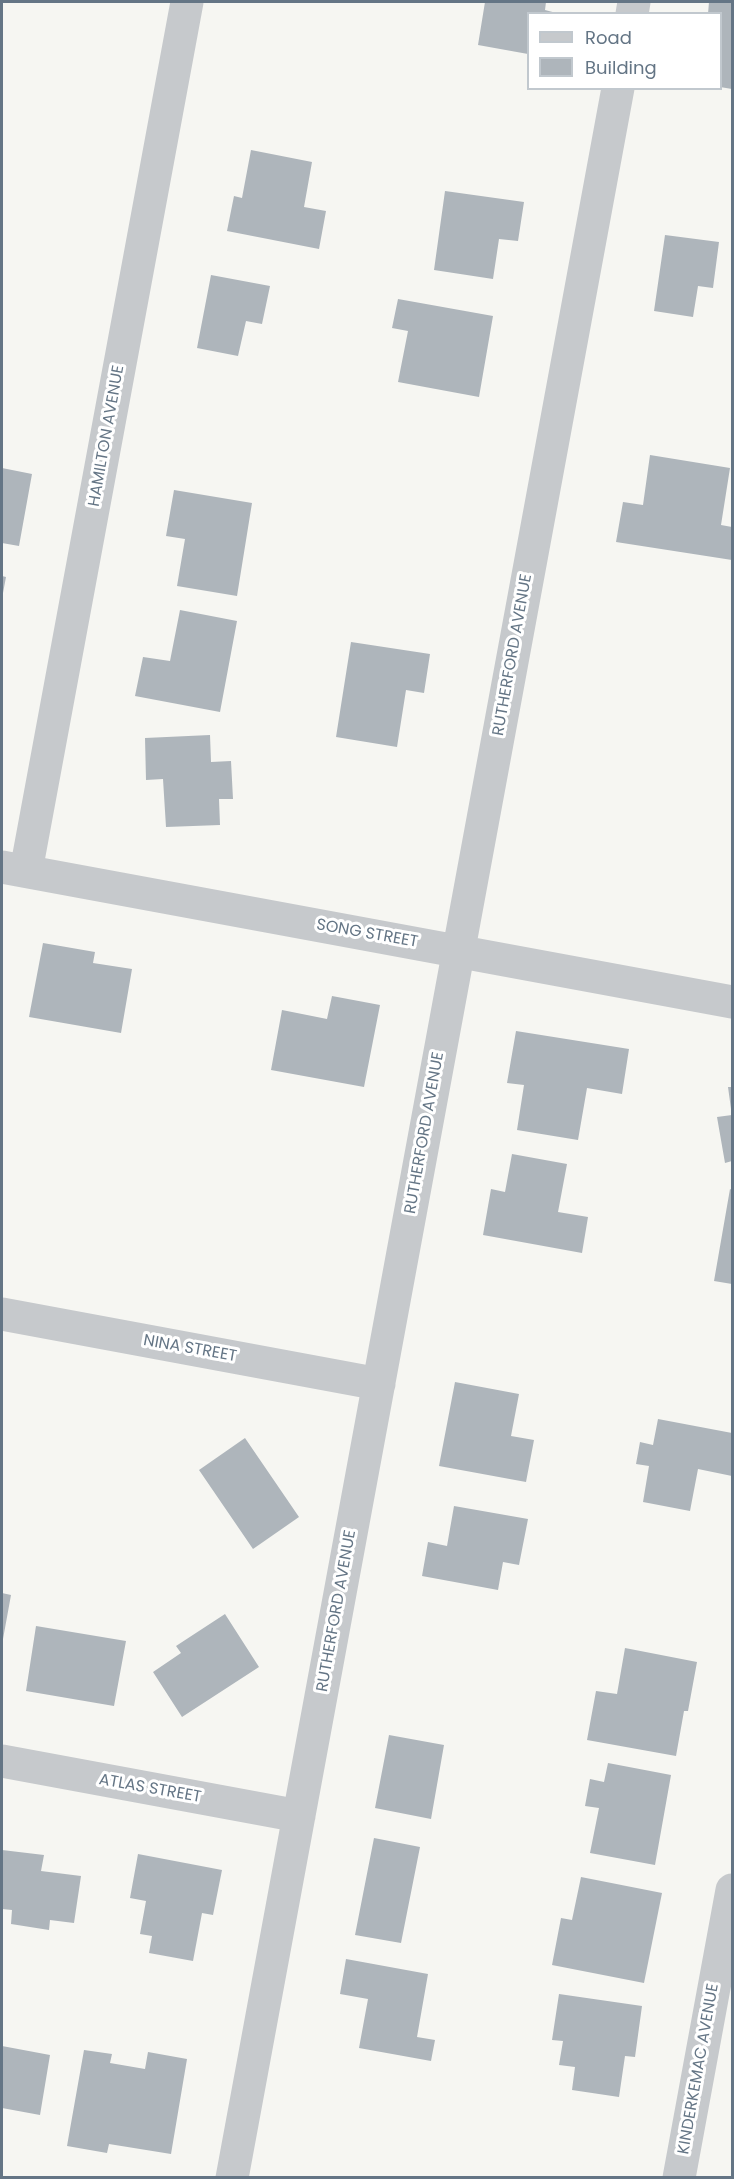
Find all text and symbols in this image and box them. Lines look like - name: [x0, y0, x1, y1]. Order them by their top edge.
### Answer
- legend: [527, 12, 722, 90]
- text: Road: [585, 25, 632, 50]
- text: Building: [585, 55, 657, 80]
- street label: HAMILTON AVENUE: [85, 364, 129, 508]
- street label: RUTHERFORD AVENUE: [489, 572, 537, 738]
- street label: SONG STREET: [315, 916, 419, 952]
- street label: RUTHERFORD AVENUE: [401, 1050, 449, 1216]
- street label: NINA STREET: [142, 1331, 238, 1367]
- street label: RUTHERFORD AVENUE: [313, 1528, 361, 1694]
- street label: ATLAS STREET: [97, 1771, 203, 1807]
- street label: KINDERKEMAC AVENUE: [675, 1982, 723, 2156]

